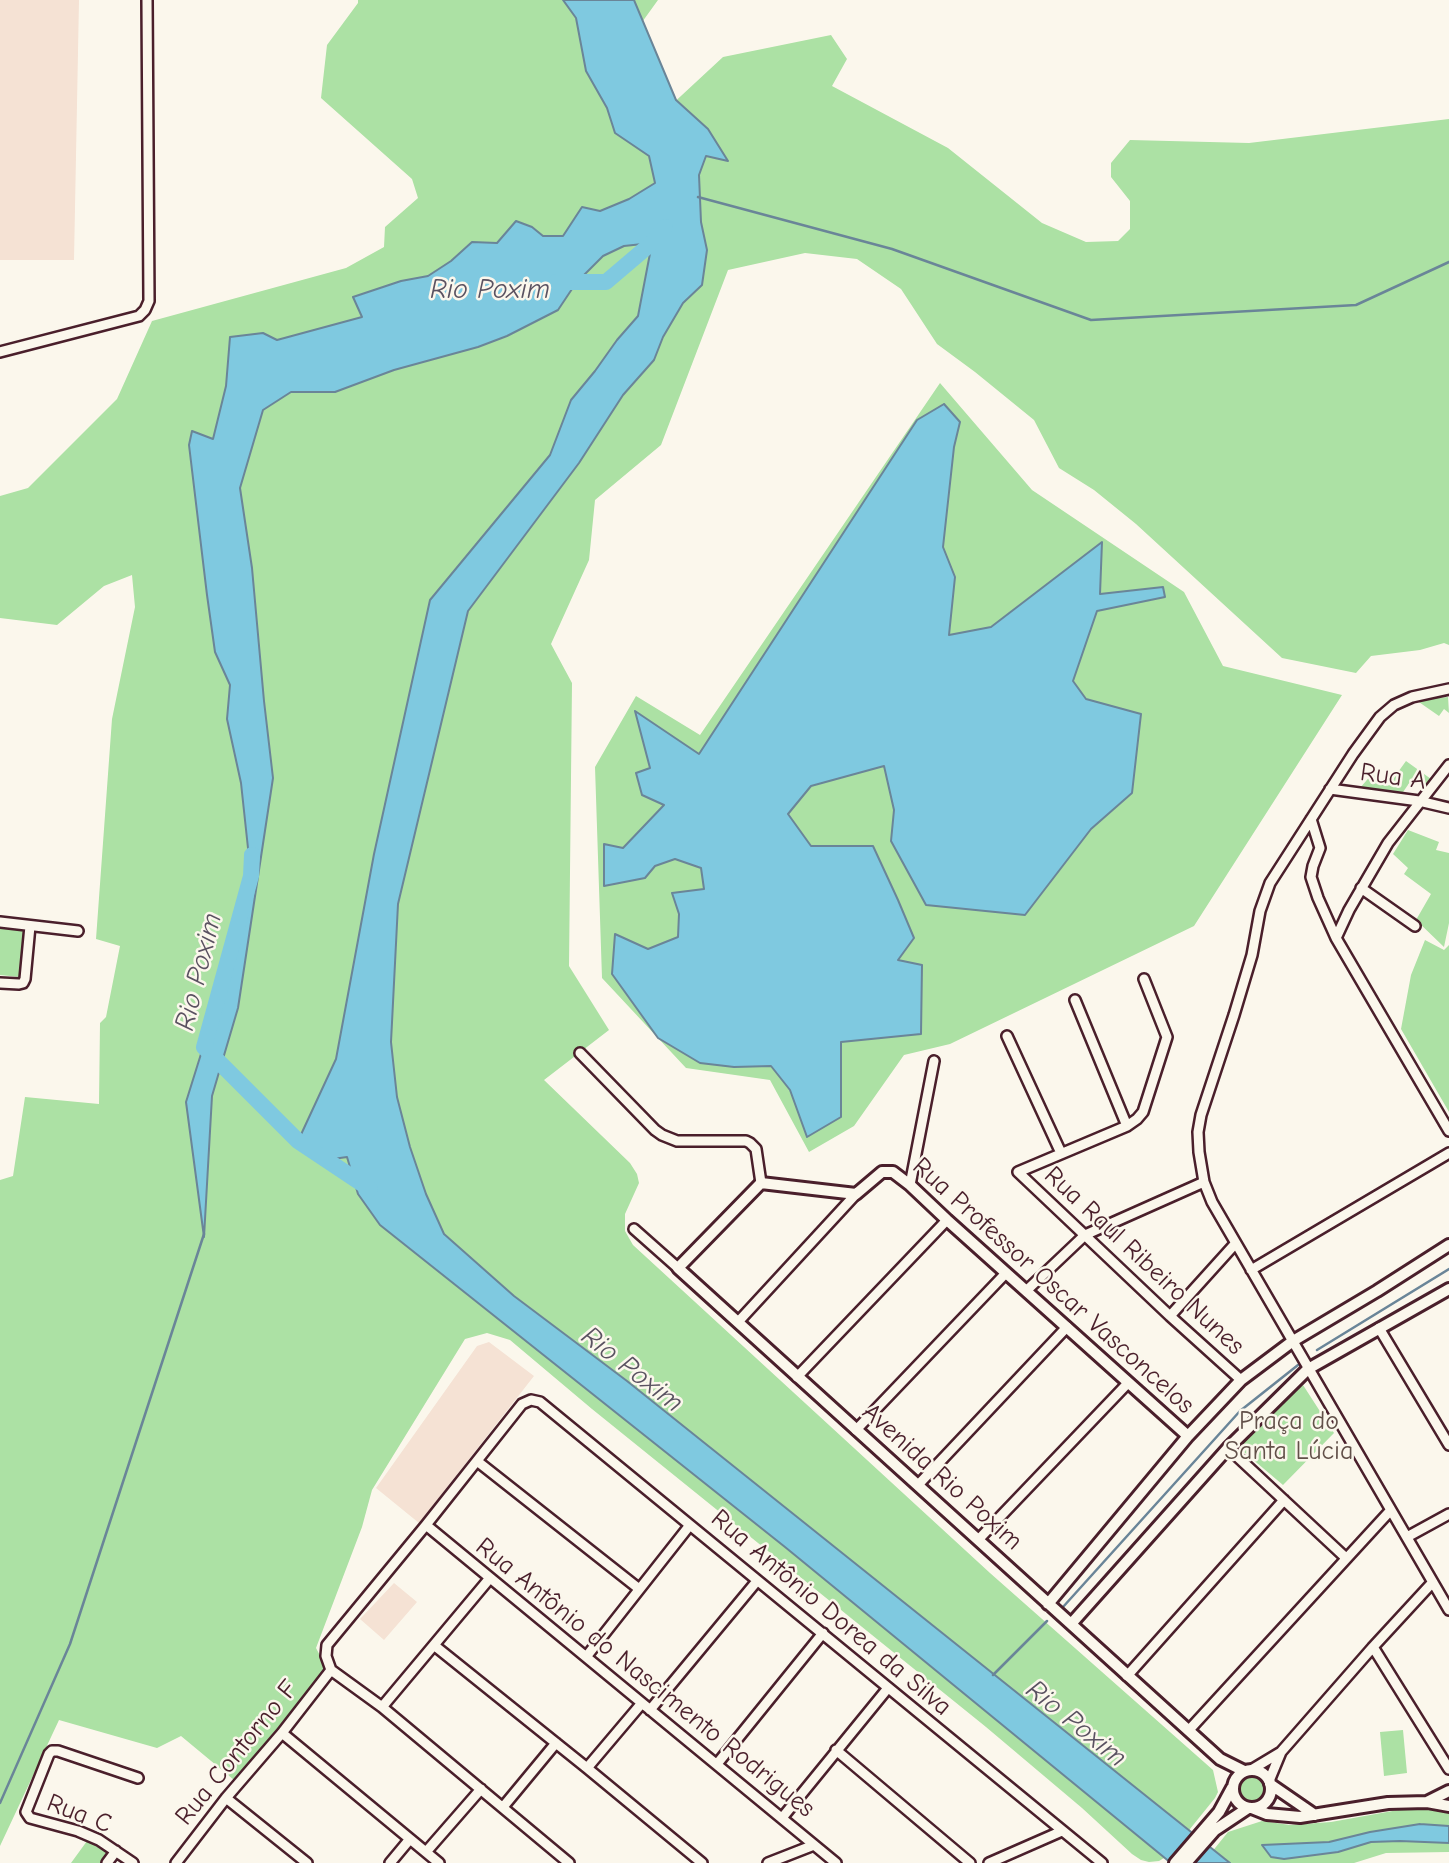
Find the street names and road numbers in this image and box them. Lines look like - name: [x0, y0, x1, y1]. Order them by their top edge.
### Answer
- street label: Rua A: [1358, 757, 1428, 797]
- street label: Rua Professor Oscar Vasconcelos: [906, 1151, 1200, 1421]
- street label: Rua Raul Ribeiro Nunes: [1037, 1160, 1251, 1362]
- street label: Avenida Rio Poxim: [855, 1397, 1029, 1557]
- street label: Rua Antônio Dorea da Silva: [704, 1503, 958, 1723]
- street label: Rua Antônio do Nascimento Rodrigues: [469, 1531, 821, 1825]
- street label: Rua Contorno F: [169, 1674, 305, 1832]
- street label: Rua C: [42, 1787, 116, 1841]

